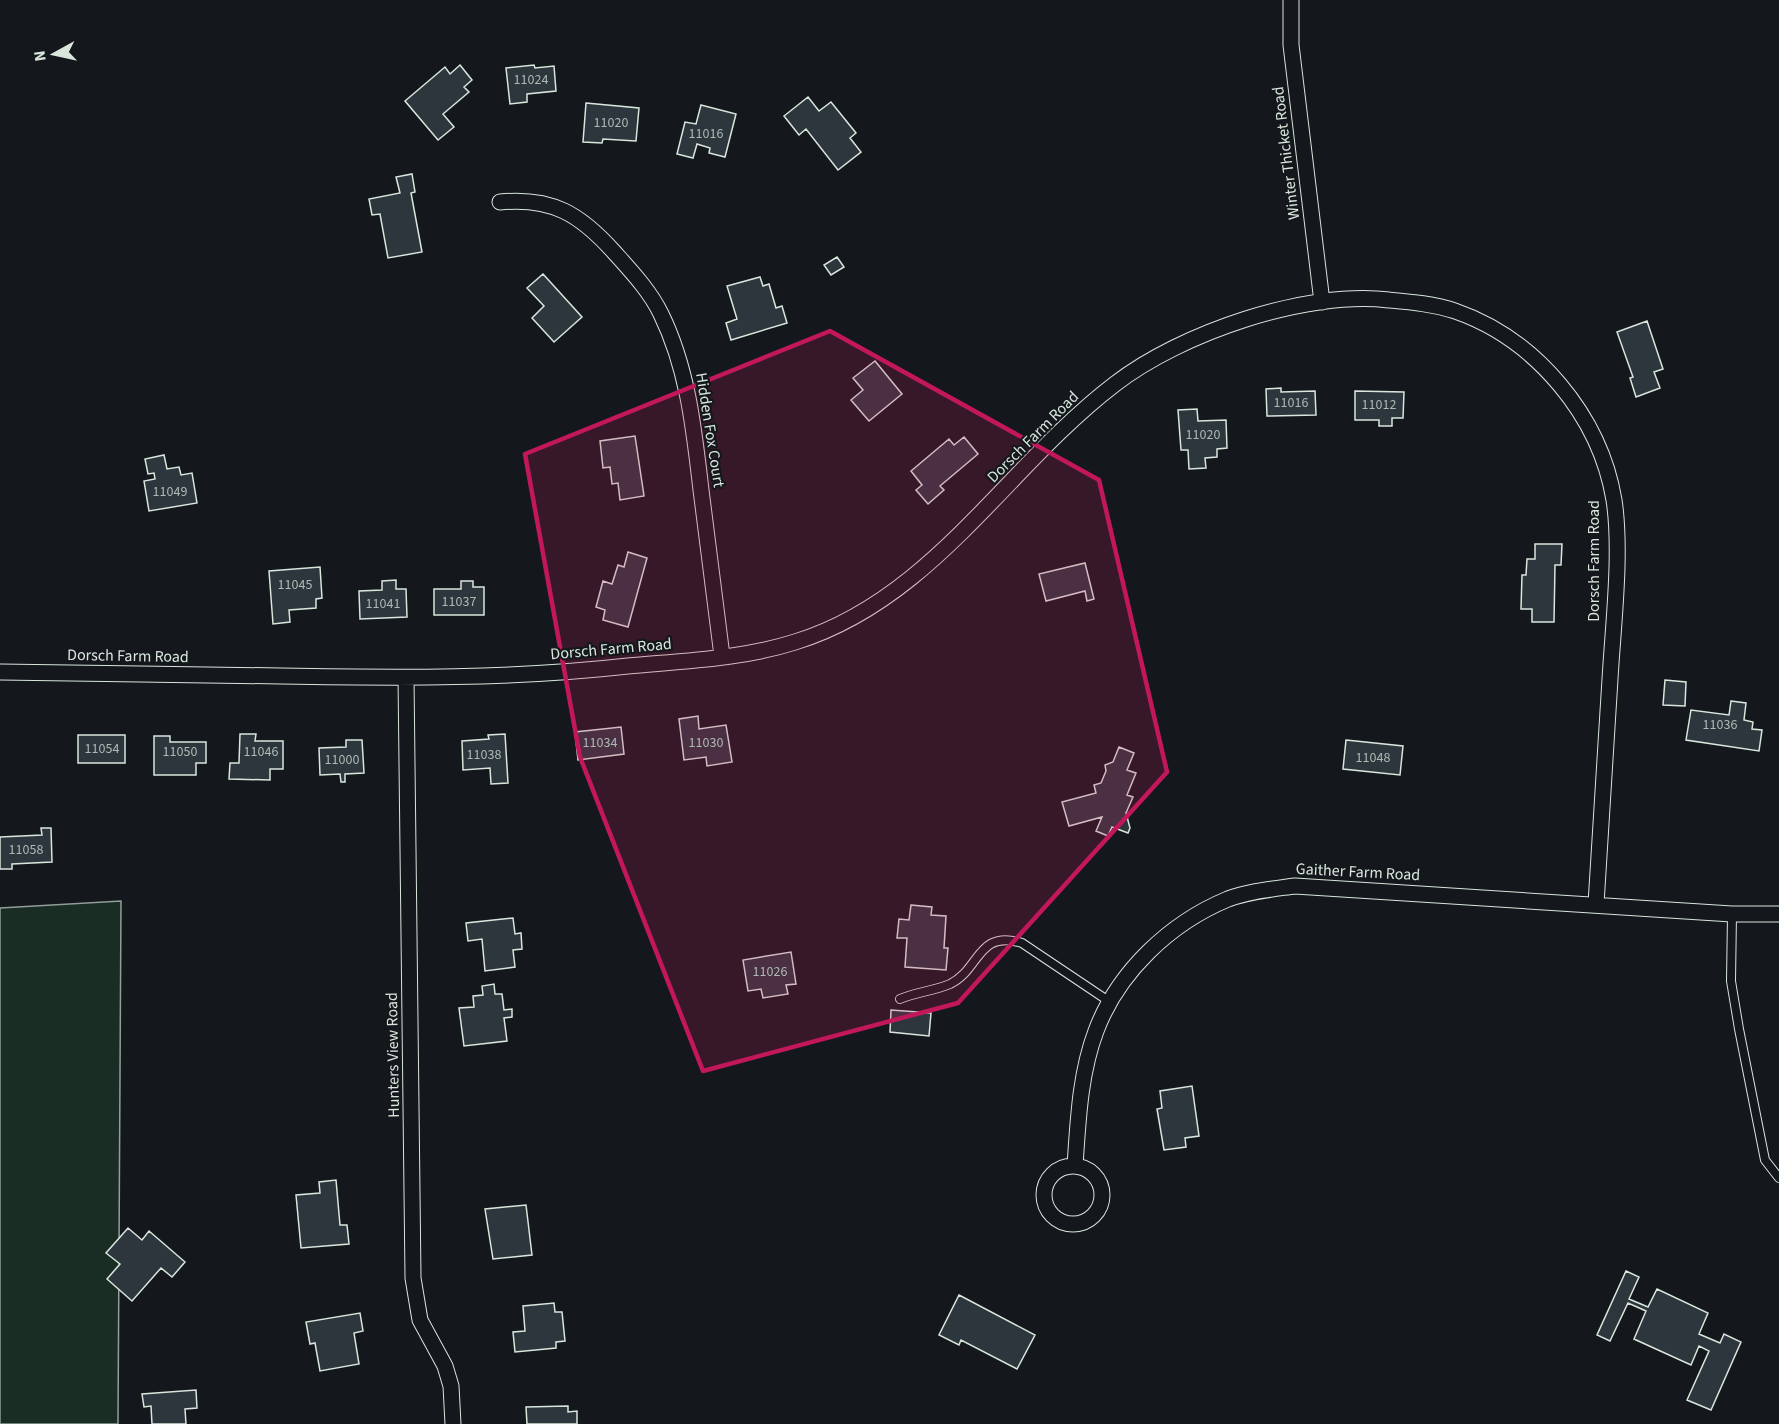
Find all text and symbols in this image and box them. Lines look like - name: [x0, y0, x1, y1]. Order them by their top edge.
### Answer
- north arrow: [24, 24, 84, 84]
- text: N: [29, 49, 52, 63]
- house number: 11024: [514, 70, 548, 90]
- street label: Winter Thicket Road: [1267, 85, 1305, 221]
- house number: 11020: [594, 113, 628, 133]
- house number: 11016: [689, 124, 723, 144]
- street label: Hidden Fox Court: [690, 371, 730, 490]
- street label: Dorsch Farm Road: [982, 386, 1084, 488]
- house number: 11016: [1274, 393, 1308, 413]
- house number: 11012: [1362, 395, 1396, 415]
- house number: 11020: [1186, 425, 1220, 445]
- house number: 11049: [153, 482, 187, 502]
- street label: Dorsch Farm Road: [1583, 500, 1605, 622]
- house number: 11045: [278, 575, 312, 595]
- house number: 11037: [442, 592, 476, 612]
- house number: 11041: [366, 594, 400, 614]
- street label: Dorsch Farm Road: [549, 633, 673, 665]
- street label: Dorsch Farm Road: [67, 644, 189, 668]
- house number: 11036: [1703, 715, 1737, 735]
- house number: 11034: [583, 733, 617, 753]
- house number: 11030: [689, 733, 723, 753]
- house number: 11054: [85, 739, 119, 759]
- house number: 11050: [163, 742, 197, 762]
- house number: 11046: [244, 742, 278, 762]
- house number: 11038: [467, 745, 501, 765]
- house number: 11048: [1356, 748, 1390, 768]
- house number: 11000: [325, 750, 359, 770]
- house number: 11058: [9, 840, 43, 860]
- street label: Gaither Farm Road: [1295, 858, 1421, 886]
- house number: 11026: [753, 962, 787, 982]
- street label: Hunters View Road: [381, 992, 405, 1118]

